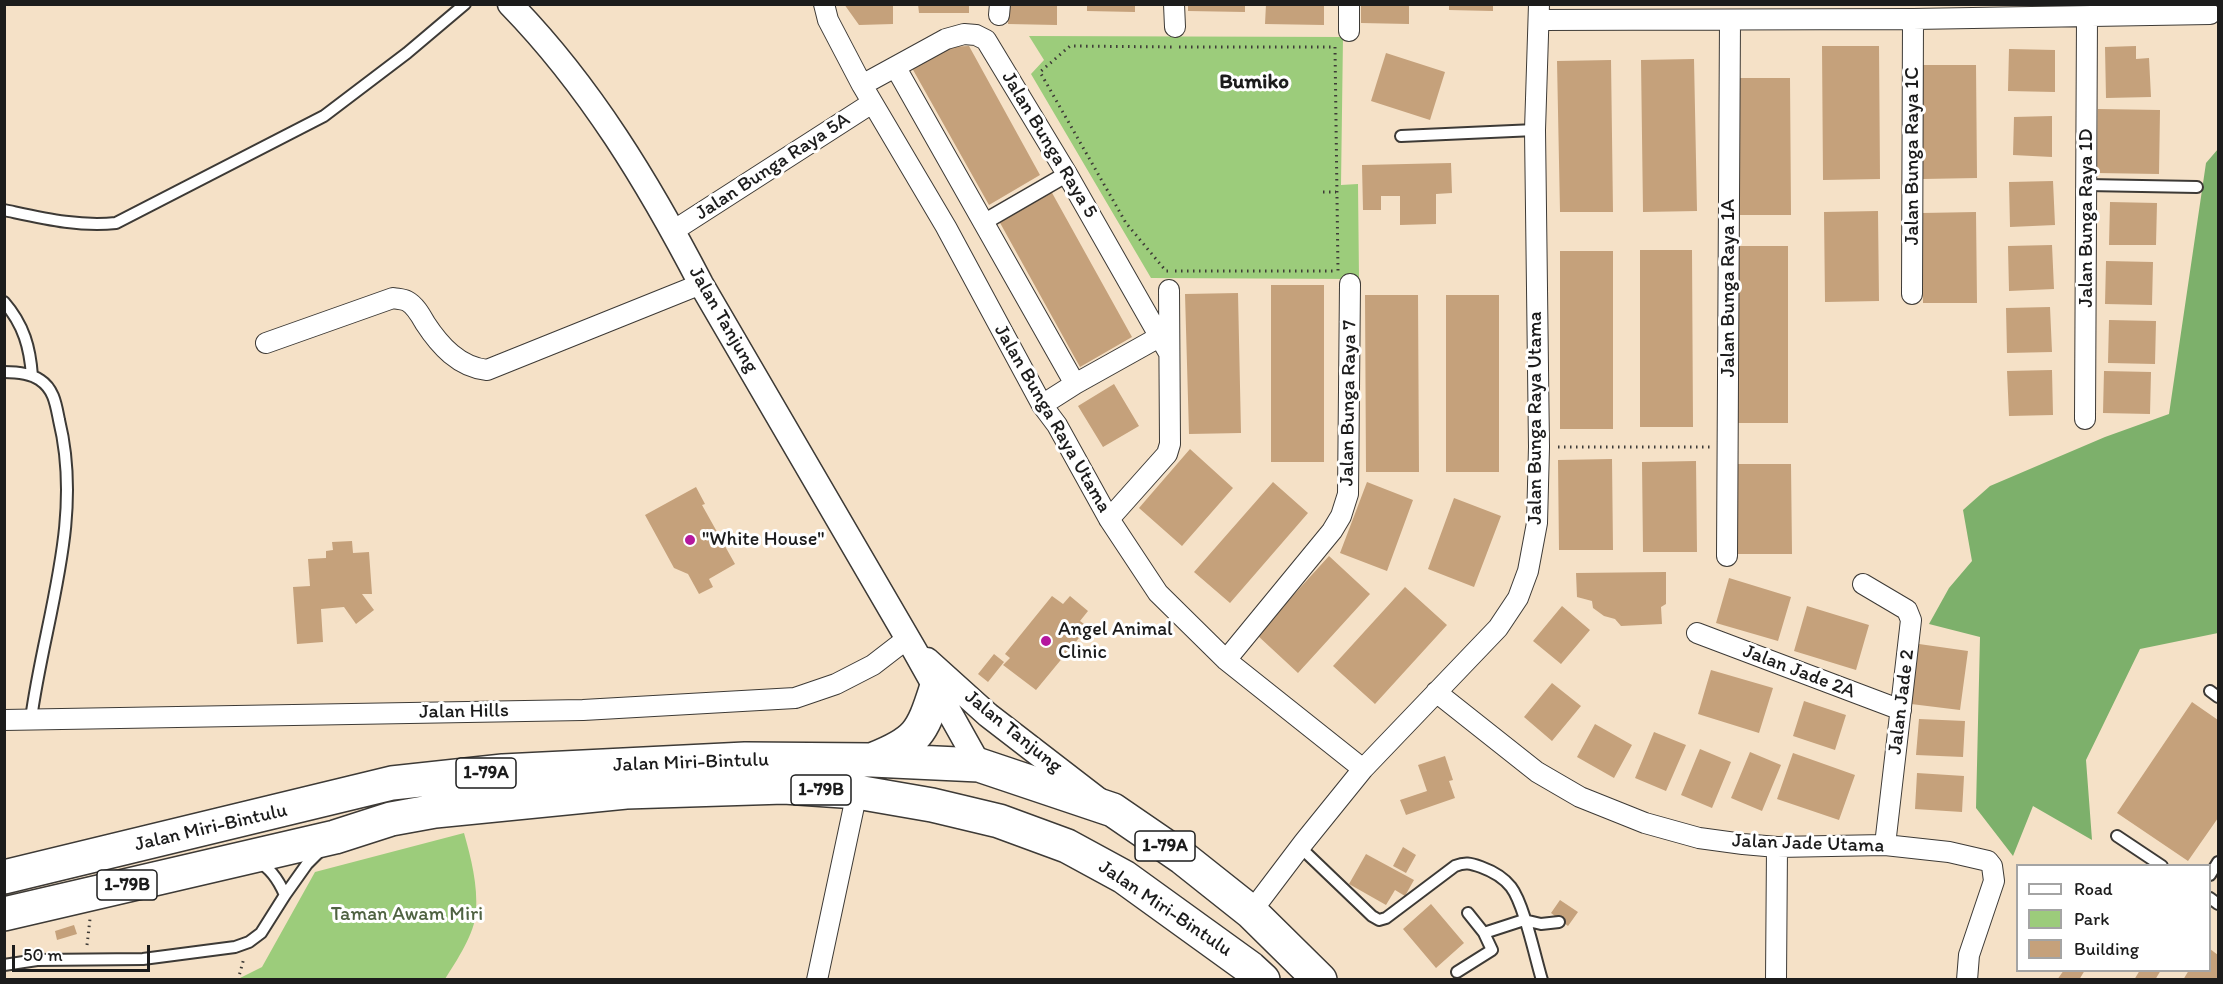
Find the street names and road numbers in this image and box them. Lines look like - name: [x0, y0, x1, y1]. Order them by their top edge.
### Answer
- street label: Jalan Bunga Raya 5: [996, 67, 1102, 223]
- street label: Jalan Bunga Raya 1C: [1901, 67, 1925, 245]
- street label: Jalan Bunga Raya 5A: [691, 108, 855, 226]
- street label: Jalan Bunga Raya 1D: [2075, 129, 2099, 307]
- street label: Jalan Bunga Raya 1A: [1717, 199, 1741, 377]
- street label: Jalan Tanjung: [683, 263, 763, 377]
- street label: Jalan Bunga Raya Utama: [1524, 311, 1548, 525]
- street label: Jalan Bunga Raya 7: [1336, 320, 1362, 486]
- street label: Jalan Bunga Raya Utama: [988, 321, 1116, 517]
- street label: Jalan Jade 2A: [1739, 640, 1859, 704]
- street label: Jalan Jade 2: [1884, 648, 1920, 756]
- street label: Jalan Tanjung: [959, 685, 1067, 779]
- street label: Jalan Hills: [419, 699, 509, 725]
- street label: Jalan Miri-Bintulu: [613, 748, 769, 778]
- road number: 1-79A: [456, 758, 516, 788]
- road number: 1-79B: [791, 775, 851, 805]
- street label: Jalan Miri-Bintulu: [132, 799, 290, 857]
- street label: Jalan Jade Utama: [1731, 829, 1885, 859]
- road number: 1-79A: [1135, 831, 1195, 861]
- street label: Jalan Miri-Bintulu: [1094, 855, 1236, 963]
- road number: 1-79B: [97, 870, 157, 900]

